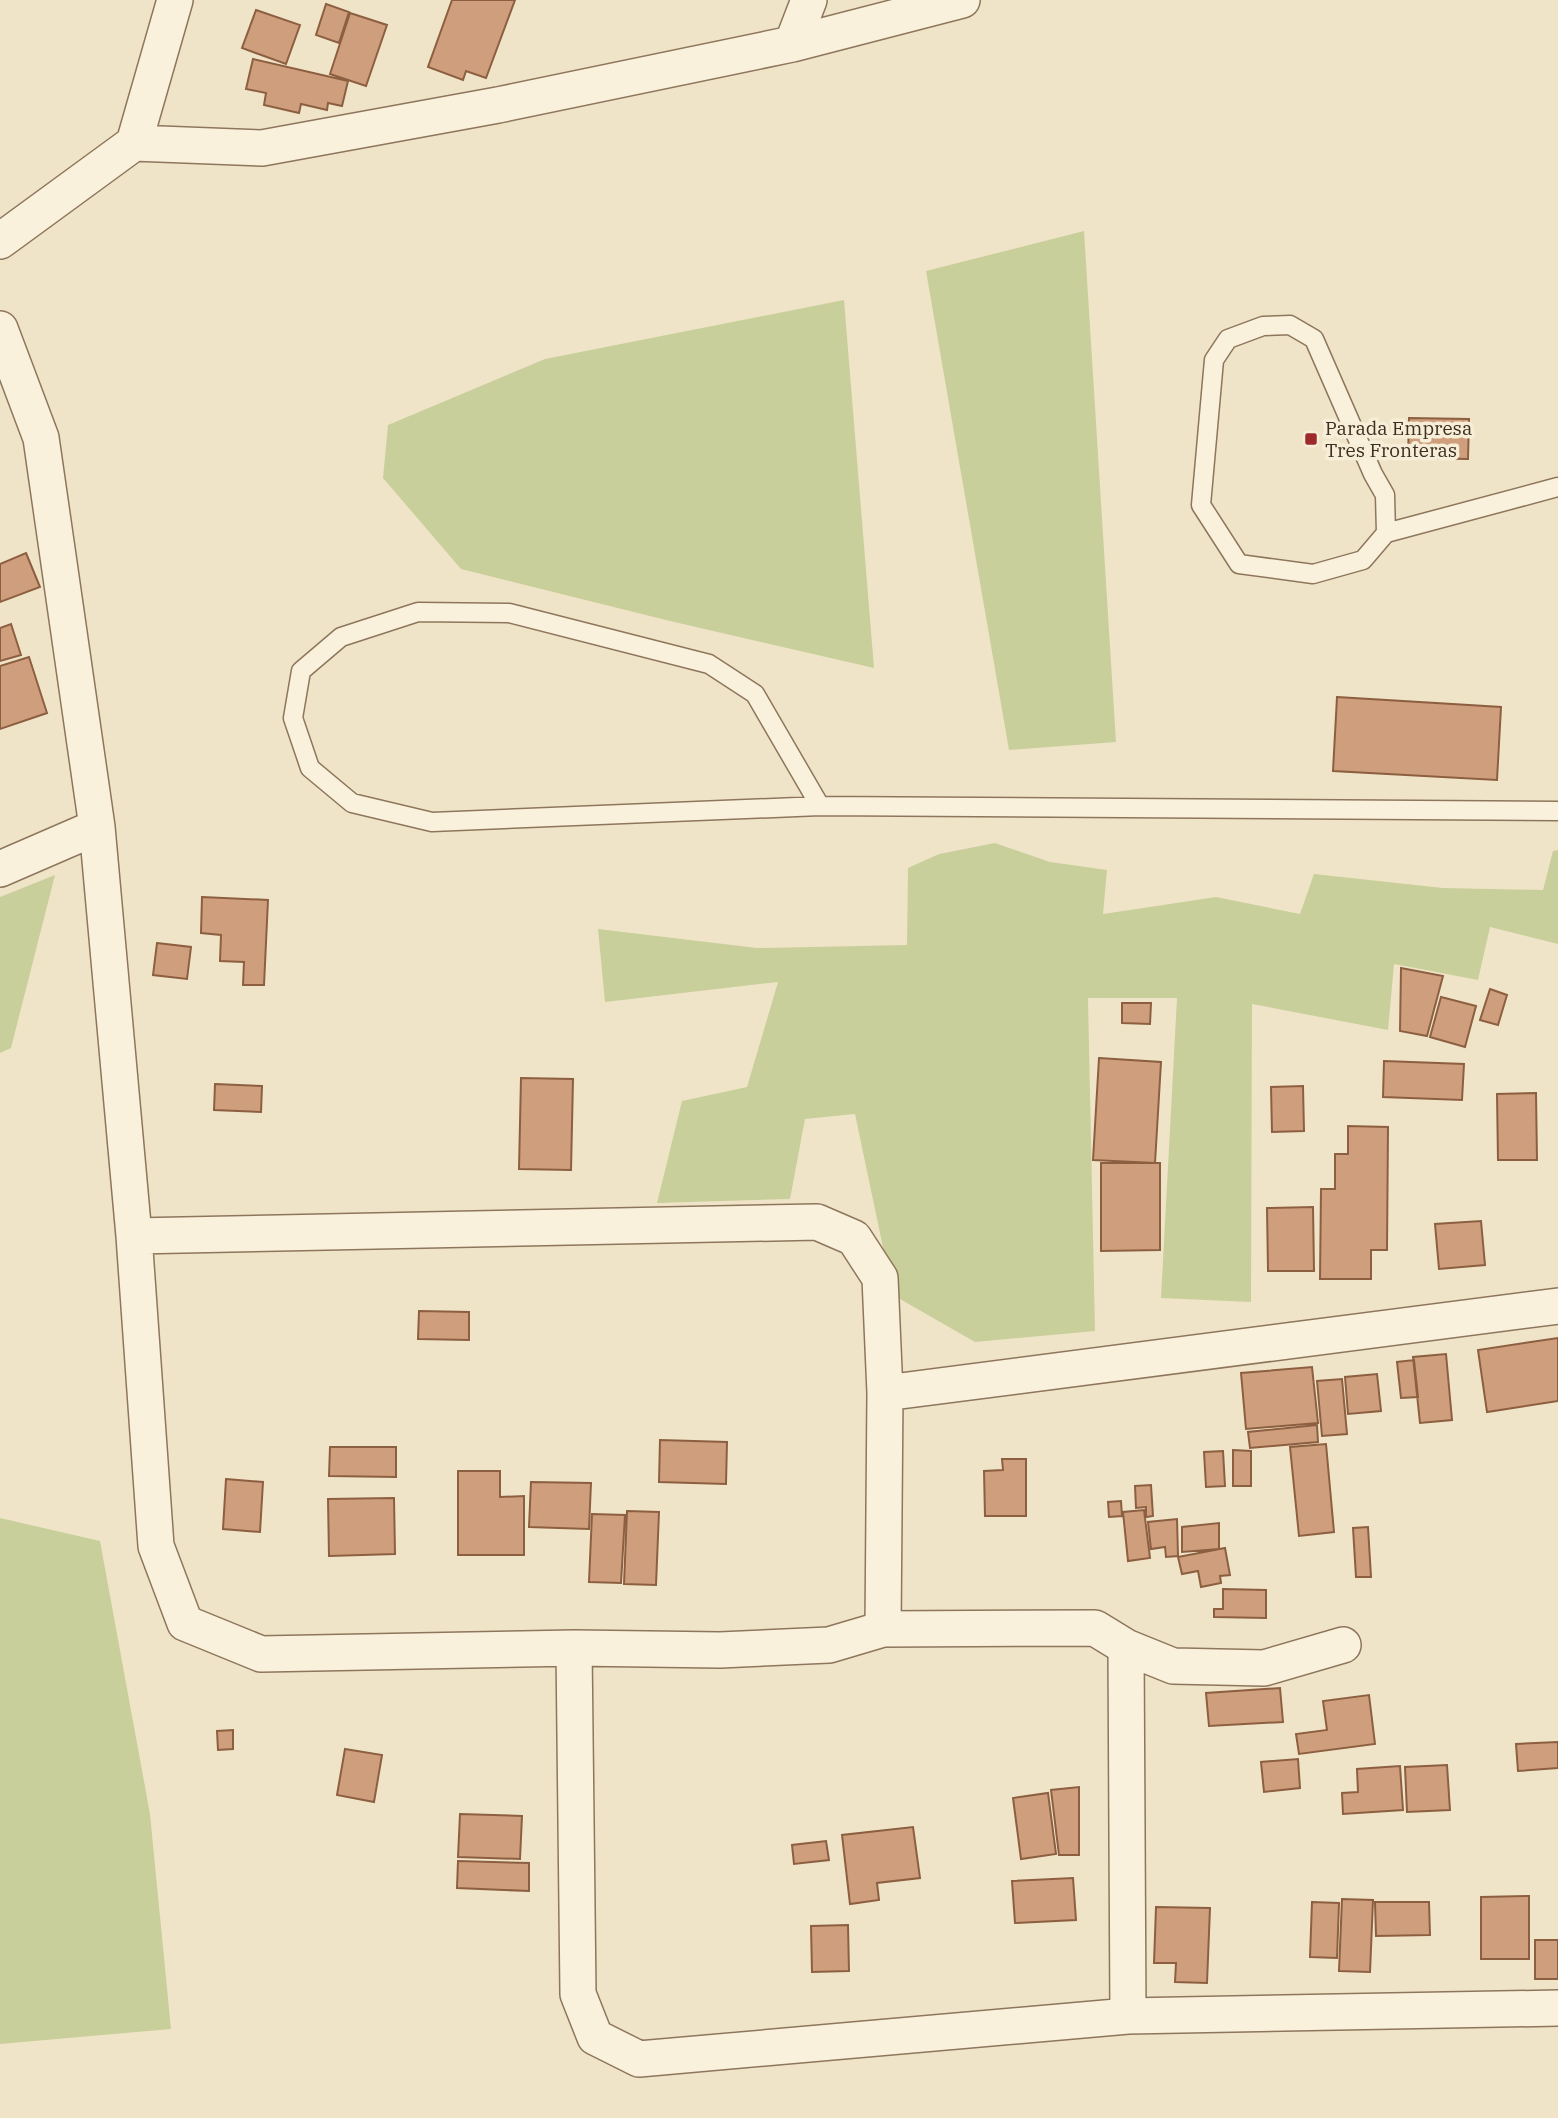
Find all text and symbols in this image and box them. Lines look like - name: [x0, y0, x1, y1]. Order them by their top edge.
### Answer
- place label: Parada Empresa Tres Fronteras: [1325, 416, 1472, 462]
- marker: Parada Empresa Tres Fronteras: [1303, 431, 1319, 447]

